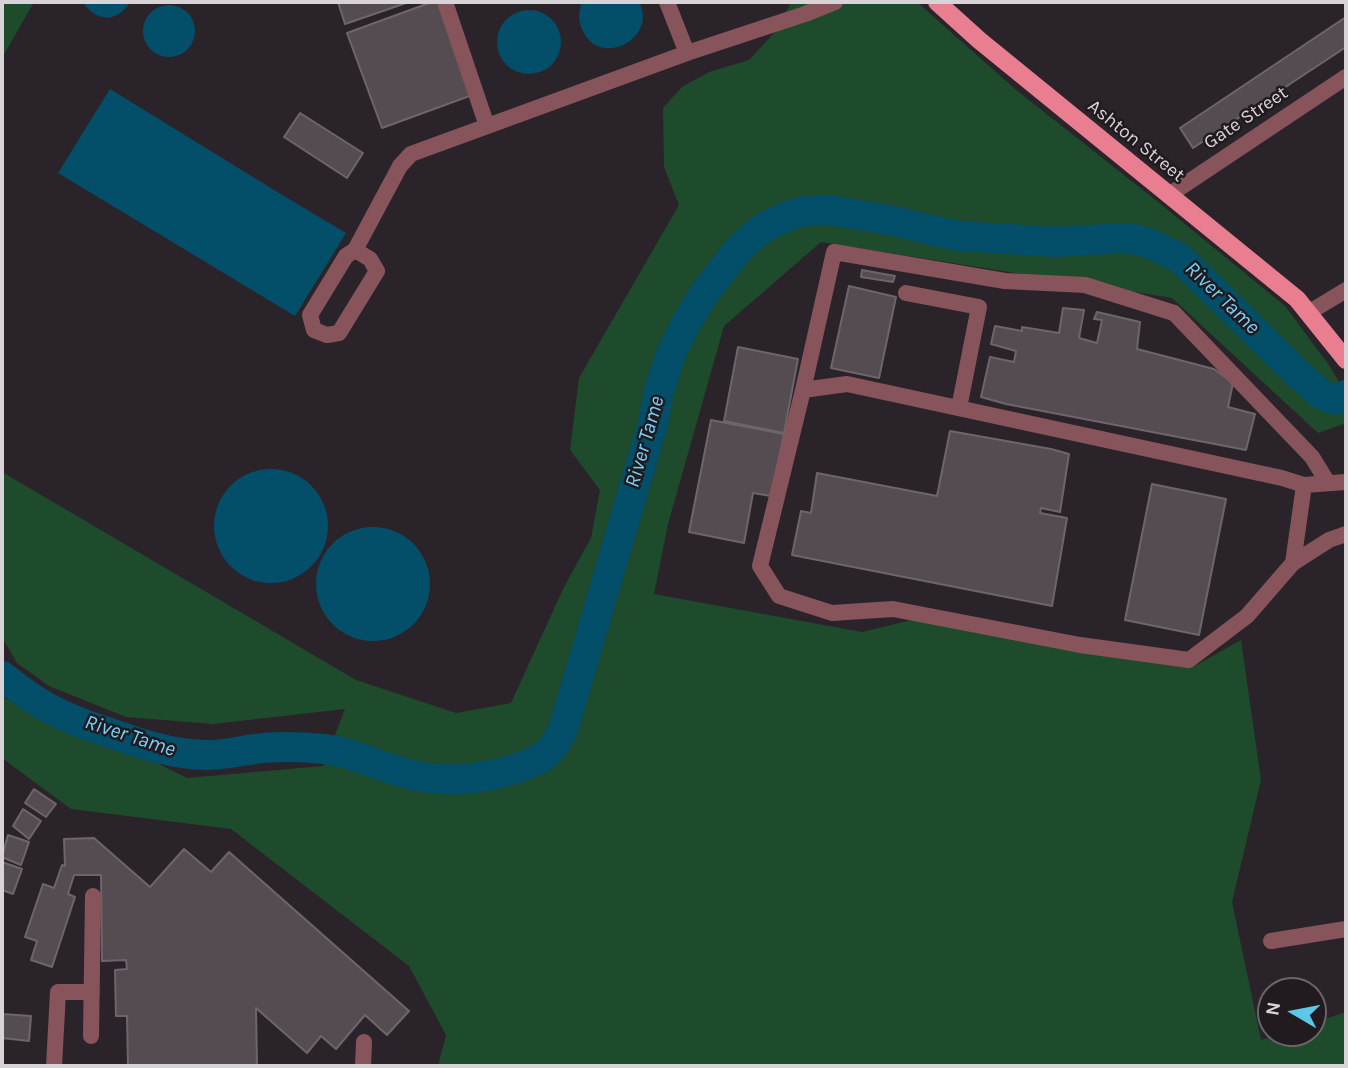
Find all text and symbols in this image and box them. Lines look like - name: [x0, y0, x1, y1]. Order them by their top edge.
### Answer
- street label: Gate Street: [1200, 82, 1292, 154]
- street label: Ashton Street: [1083, 95, 1189, 187]
- water label: River Tame: [1179, 256, 1265, 340]
- water label: River Tame: [620, 393, 670, 491]
- water label: River Tame: [81, 709, 179, 763]
- north arrow: [1257, 977, 1327, 1047]
- text: N: [1261, 1000, 1285, 1017]

